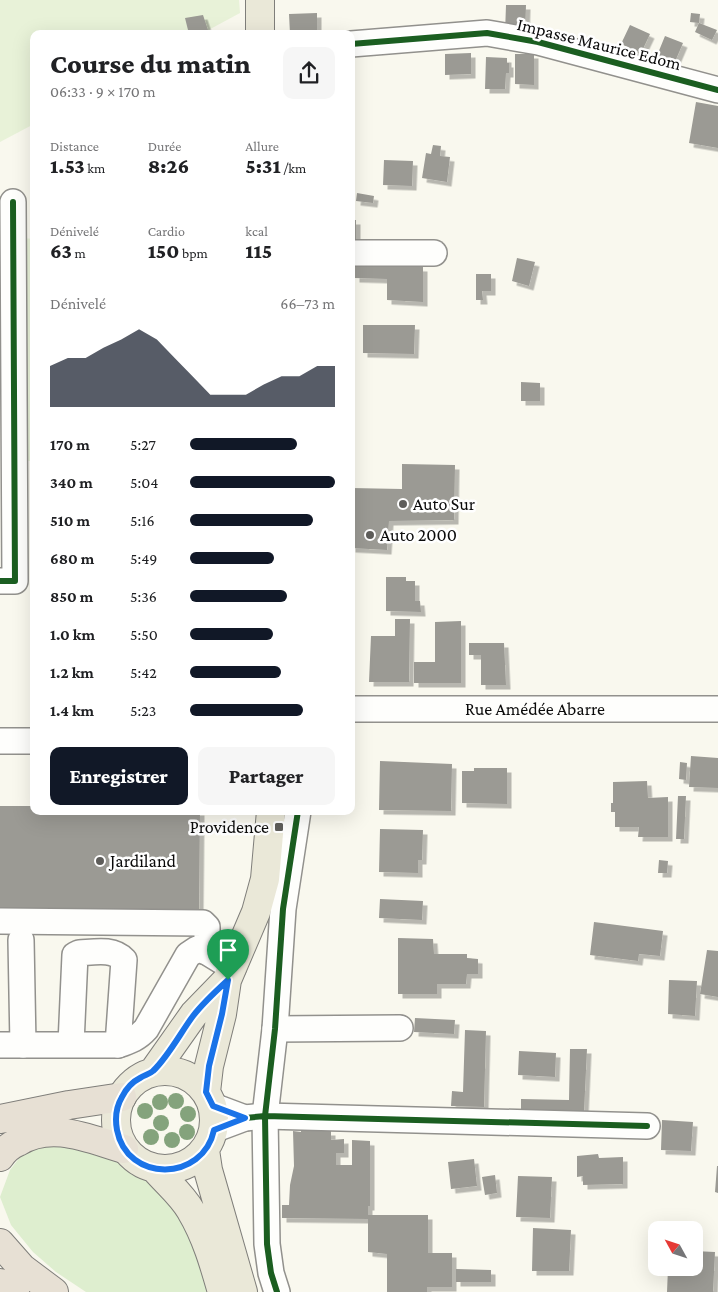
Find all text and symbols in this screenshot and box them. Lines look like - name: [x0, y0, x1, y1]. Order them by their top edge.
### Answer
- street label: Impasse Maurice Edom: [515, 14, 684, 74]
- button: share: [283, 47, 335, 99]
- text: Course du matin: [50, 48, 251, 79]
- text: 06:33 · 9 × 170 m: [50, 83, 156, 100]
- text: Distance: [50, 138, 99, 154]
- text: Durée: [148, 138, 181, 154]
- text: Allure: [245, 138, 279, 154]
- text: 1.53: [50, 154, 85, 178]
- text: 8:26: [148, 154, 189, 178]
- text: 5:31: [245, 154, 281, 178]
- text: km: [85, 160, 105, 176]
- text: /km: [281, 160, 306, 176]
- text: Dénivelé: [50, 223, 99, 239]
- text: Cardio: [148, 223, 185, 239]
- text: kcal: [245, 223, 268, 239]
- text: 63: [50, 239, 72, 263]
- text: 150: [148, 239, 179, 263]
- text: 115: [245, 239, 272, 263]
- text: m: [72, 245, 86, 261]
- text: bpm: [179, 245, 208, 261]
- text: Dénivelé: [50, 295, 106, 312]
- text: 66–73 m: [280, 295, 335, 312]
- text: 170 m: [50, 436, 90, 453]
- text: 5:27: [130, 436, 156, 453]
- text: 340 m: [50, 474, 93, 491]
- text: 5:04: [130, 474, 158, 491]
- place label: Auto Sur: [413, 494, 476, 514]
- marker: Auto Sur: [397, 498, 409, 510]
- text: 510 m: [50, 512, 90, 529]
- text: 5:16: [130, 512, 155, 529]
- place label: Auto 2000: [380, 525, 457, 545]
- marker: Auto 2000: [364, 529, 376, 541]
- text: 680 m: [50, 550, 94, 567]
- text: 5:49: [130, 550, 157, 567]
- text: 850 m: [50, 588, 93, 605]
- text: 5:36: [130, 588, 157, 605]
- text: 1.0 km: [50, 626, 95, 643]
- text: 5:50: [130, 626, 158, 643]
- text: 1.2 km: [50, 664, 94, 681]
- text: 5:42: [130, 664, 157, 681]
- street label: Rue Amédée Abarre: [465, 699, 605, 719]
- text: 1.4 km: [50, 702, 94, 719]
- text: 5:23: [130, 702, 156, 719]
- button: Enregistrer: [50, 747, 188, 805]
- button: Partager: [198, 747, 335, 805]
- place label: Providence: [190, 817, 269, 837]
- marker: Providence: [273, 821, 285, 833]
- place label: Jardiland: [108, 851, 177, 871]
- marker: Jardiland: [94, 855, 106, 867]
- pin: [207, 929, 249, 980]
- icon: arrive: [214, 936, 242, 964]
- north arrow: [648, 1221, 702, 1276]
- map controls: [648, 1221, 703, 1276]

